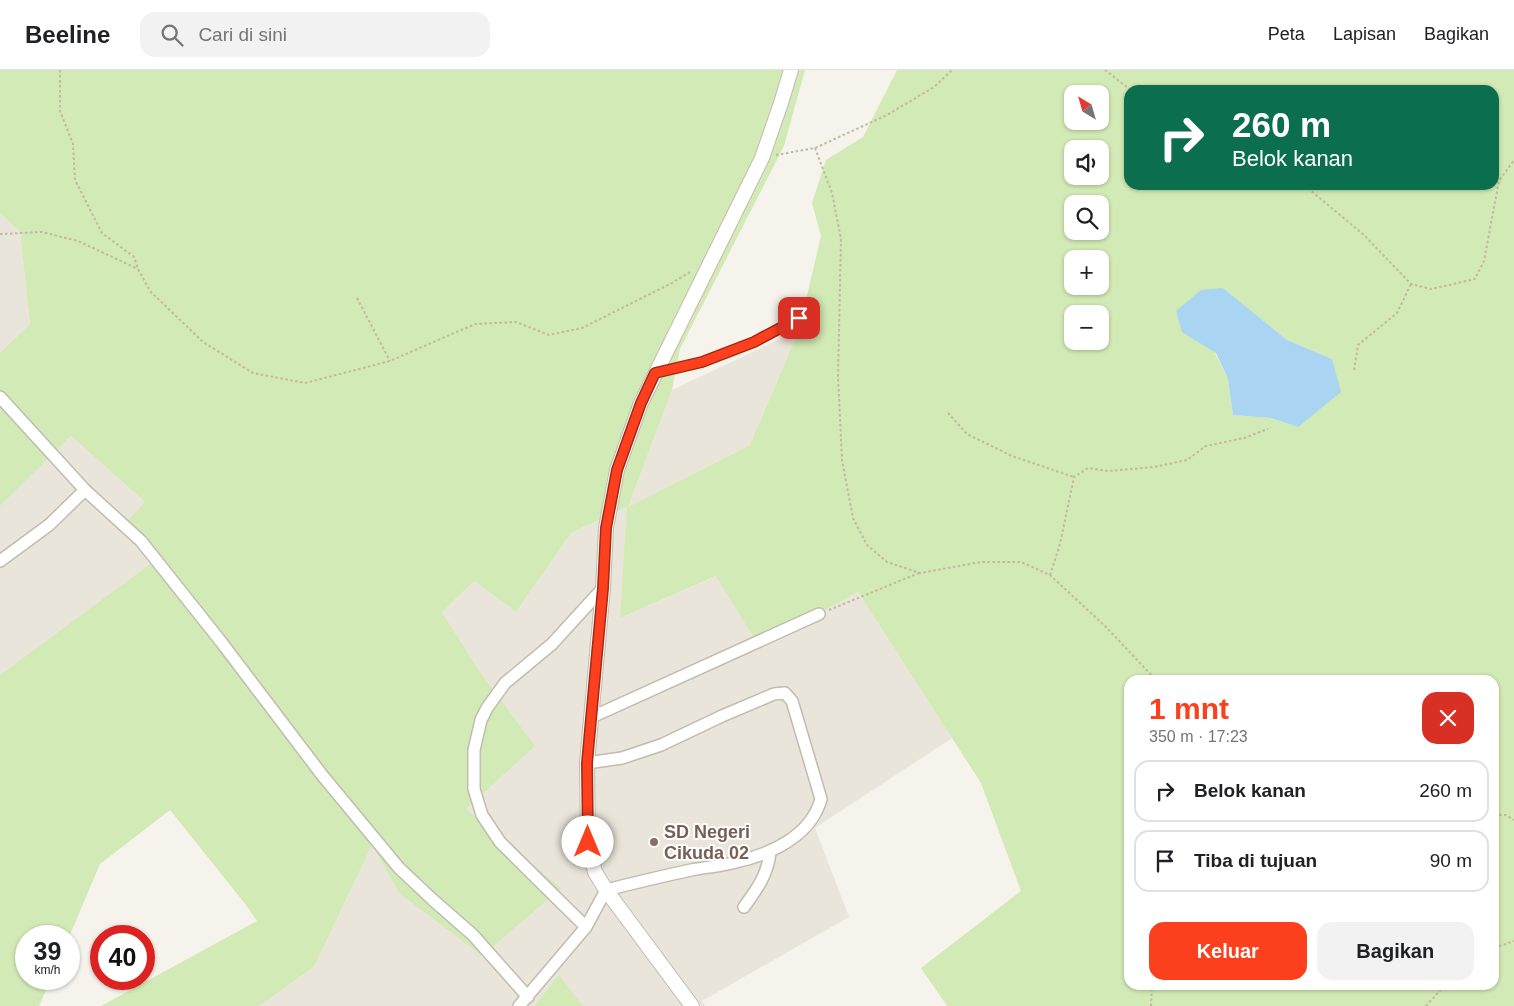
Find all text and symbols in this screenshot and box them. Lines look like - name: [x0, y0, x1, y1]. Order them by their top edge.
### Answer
- search box: [140, 12, 490, 57]
- text: Beeline: [25, 21, 110, 48]
- icon: search: [158, 21, 186, 49]
- text: Cari di sini: [198, 24, 287, 45]
- text: Peta: [1268, 24, 1305, 44]
- text: Lapisan: [1333, 24, 1396, 44]
- text: Bagikan: [1424, 24, 1489, 44]
- north arrow: [1064, 85, 1109, 130]
- map controls: [1064, 85, 1109, 350]
- icon: right: [1149, 105, 1214, 170]
- text: 260 m: [1232, 105, 1331, 144]
- button: sound: [1064, 140, 1109, 185]
- text: Belok kanan: [1232, 146, 1353, 171]
- button: search: [1064, 195, 1109, 240]
- button: +: [1064, 250, 1109, 295]
- pin: [778, 297, 820, 339]
- icon: arrive: [785, 304, 813, 332]
- button: −: [1064, 305, 1109, 350]
- text: 1 mnt: [1149, 692, 1229, 725]
- button: close: [1422, 692, 1474, 744]
- text: 350 m · 17:23: [1149, 728, 1248, 745]
- icon: right: [1151, 777, 1179, 805]
- text: Belok kanan: [1194, 780, 1306, 801]
- text: 260 m: [1419, 780, 1472, 801]
- position arrow: [561, 815, 613, 867]
- place label: SD Negeri Cikuda 02: [664, 822, 750, 863]
- marker: SD Negeri Cikuda 02: [648, 836, 660, 848]
- icon: arrive: [1151, 847, 1179, 875]
- text: Tiba di tujuan: [1194, 850, 1317, 871]
- text: 90 m: [1430, 850, 1472, 871]
- button: Keluar: [1149, 922, 1307, 980]
- button: Bagikan: [1317, 922, 1474, 980]
- speed limit sign: 40: [90, 925, 155, 990]
- text: 39: [34, 937, 61, 965]
- text: km/h: [34, 963, 61, 977]

